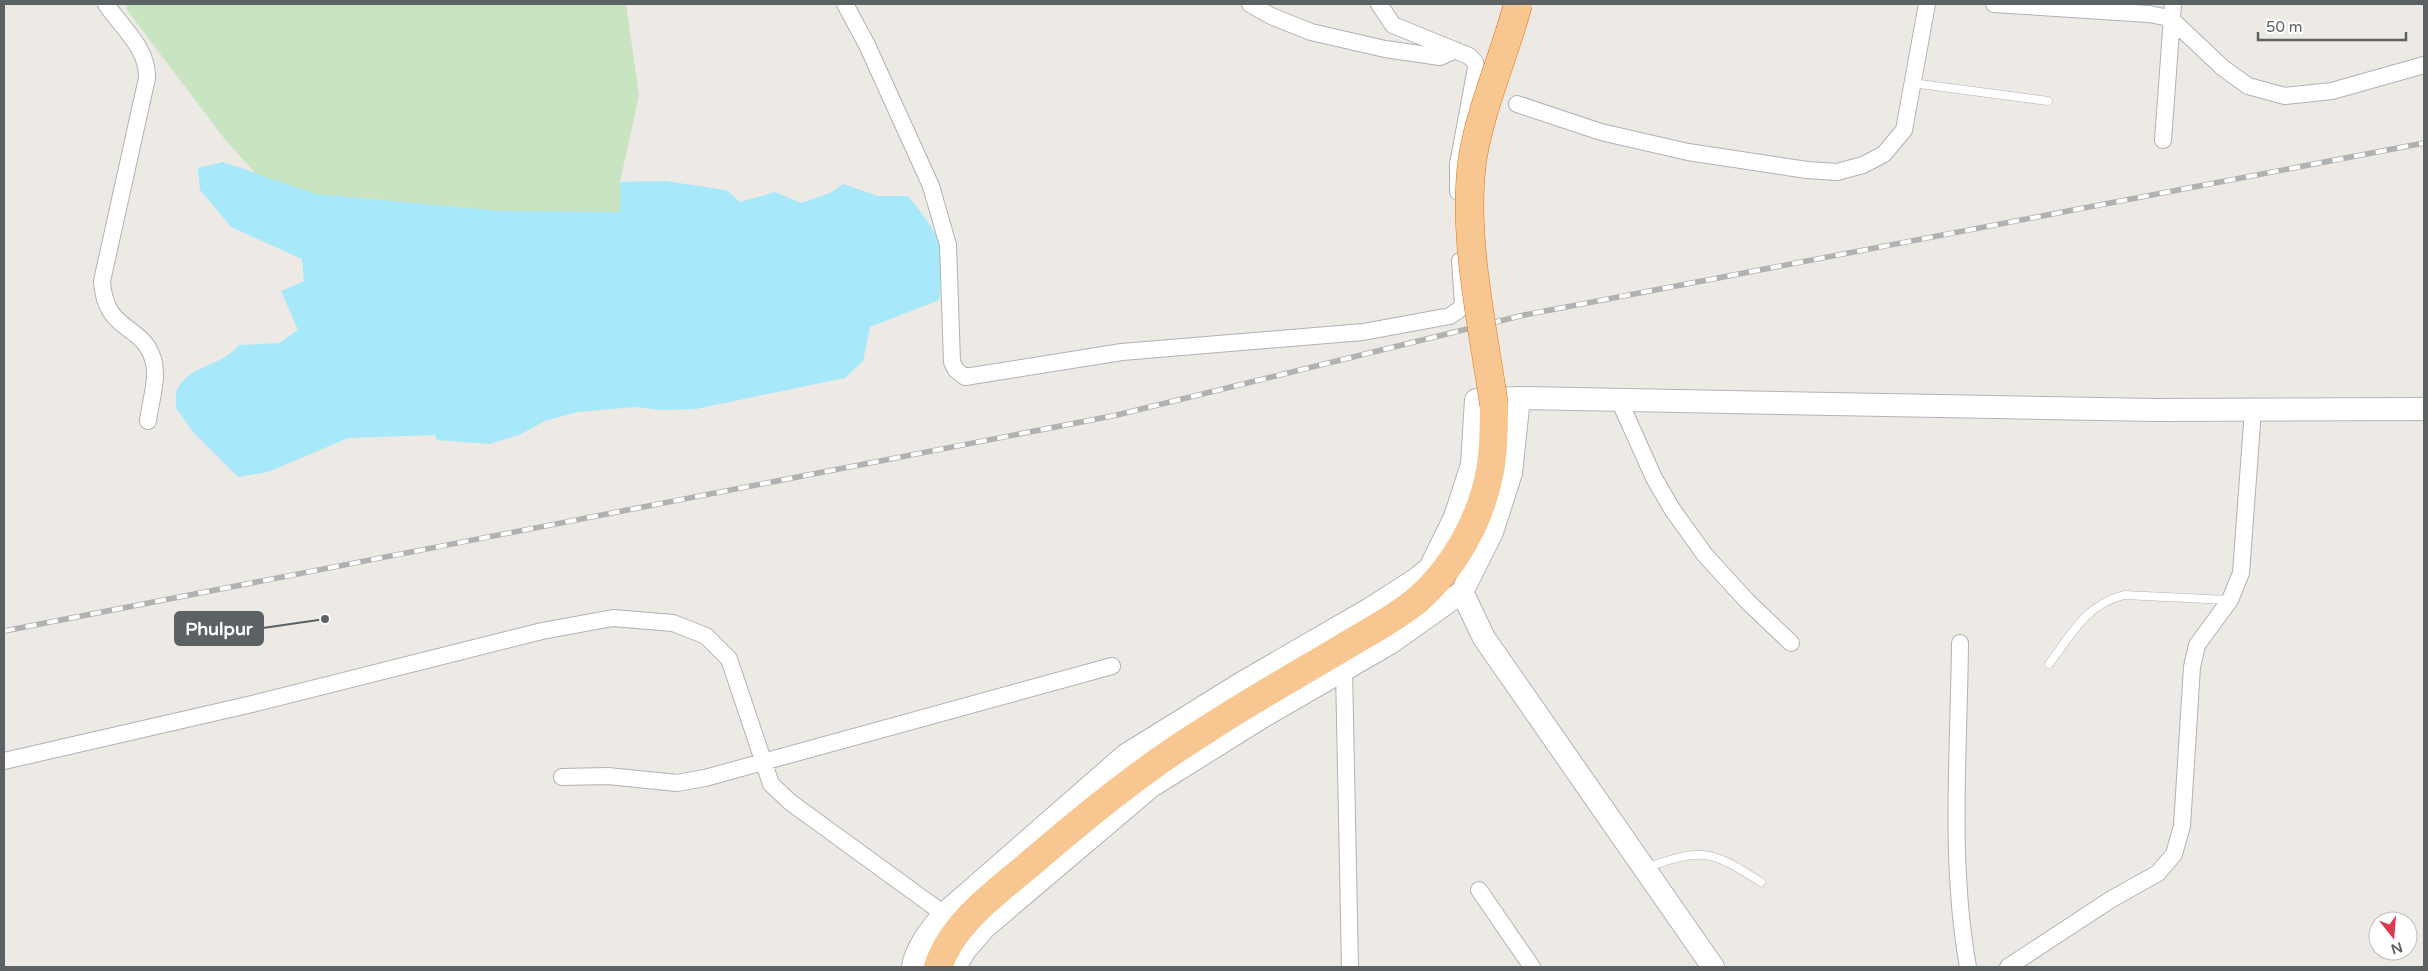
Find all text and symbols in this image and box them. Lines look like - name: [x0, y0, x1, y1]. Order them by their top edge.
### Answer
- scale bar: [2258, 10, 2406, 42]
- text: 50 m: [2266, 18, 2303, 36]
- callout: Phulpur: [175, 612, 263, 645]
- text: Phulpur: [185, 618, 254, 640]
- north arrow: [2368, 911, 2418, 961]
- text: N: [2389, 938, 2405, 958]

